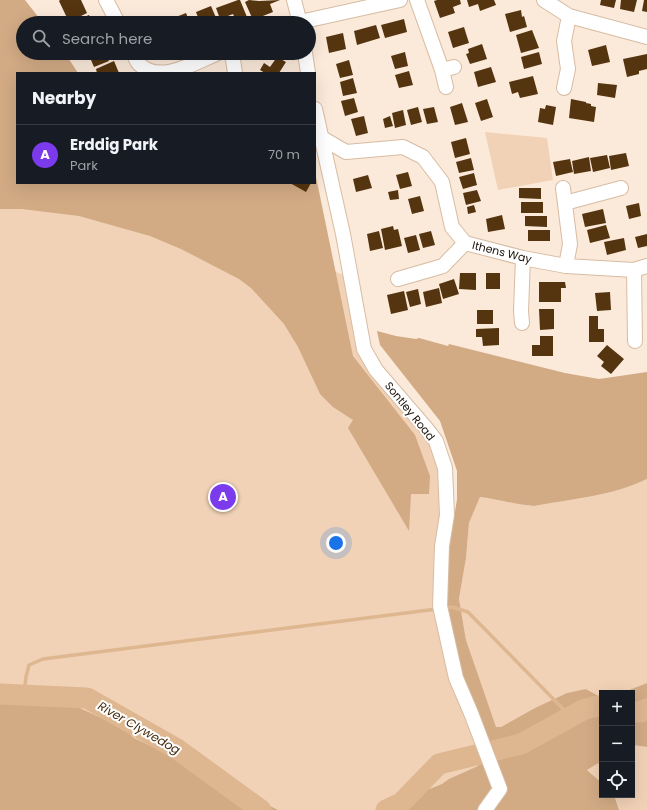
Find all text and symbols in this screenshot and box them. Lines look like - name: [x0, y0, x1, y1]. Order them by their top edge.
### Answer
- search box: [16, 16, 316, 60]
- icon: search: [30, 27, 52, 49]
- text: Search here: [62, 28, 152, 49]
- text: Nearby: [32, 86, 96, 110]
- text: Erddig Park: [70, 134, 158, 155]
- text: A: [40, 145, 50, 164]
- text: 70 m: [268, 145, 300, 164]
- text: Park: [70, 156, 98, 175]
- street label: Ithens Way: [471, 237, 534, 267]
- street label: Sontley Road: [381, 378, 439, 444]
- pin: A: [210, 482, 236, 512]
- your location: [326, 533, 346, 553]
- map controls: [599, 690, 635, 798]
- button: +: [599, 690, 635, 726]
- water label: River Clywedog: [95, 697, 184, 758]
- button: −: [599, 726, 635, 762]
- button: locate: [599, 762, 635, 798]

